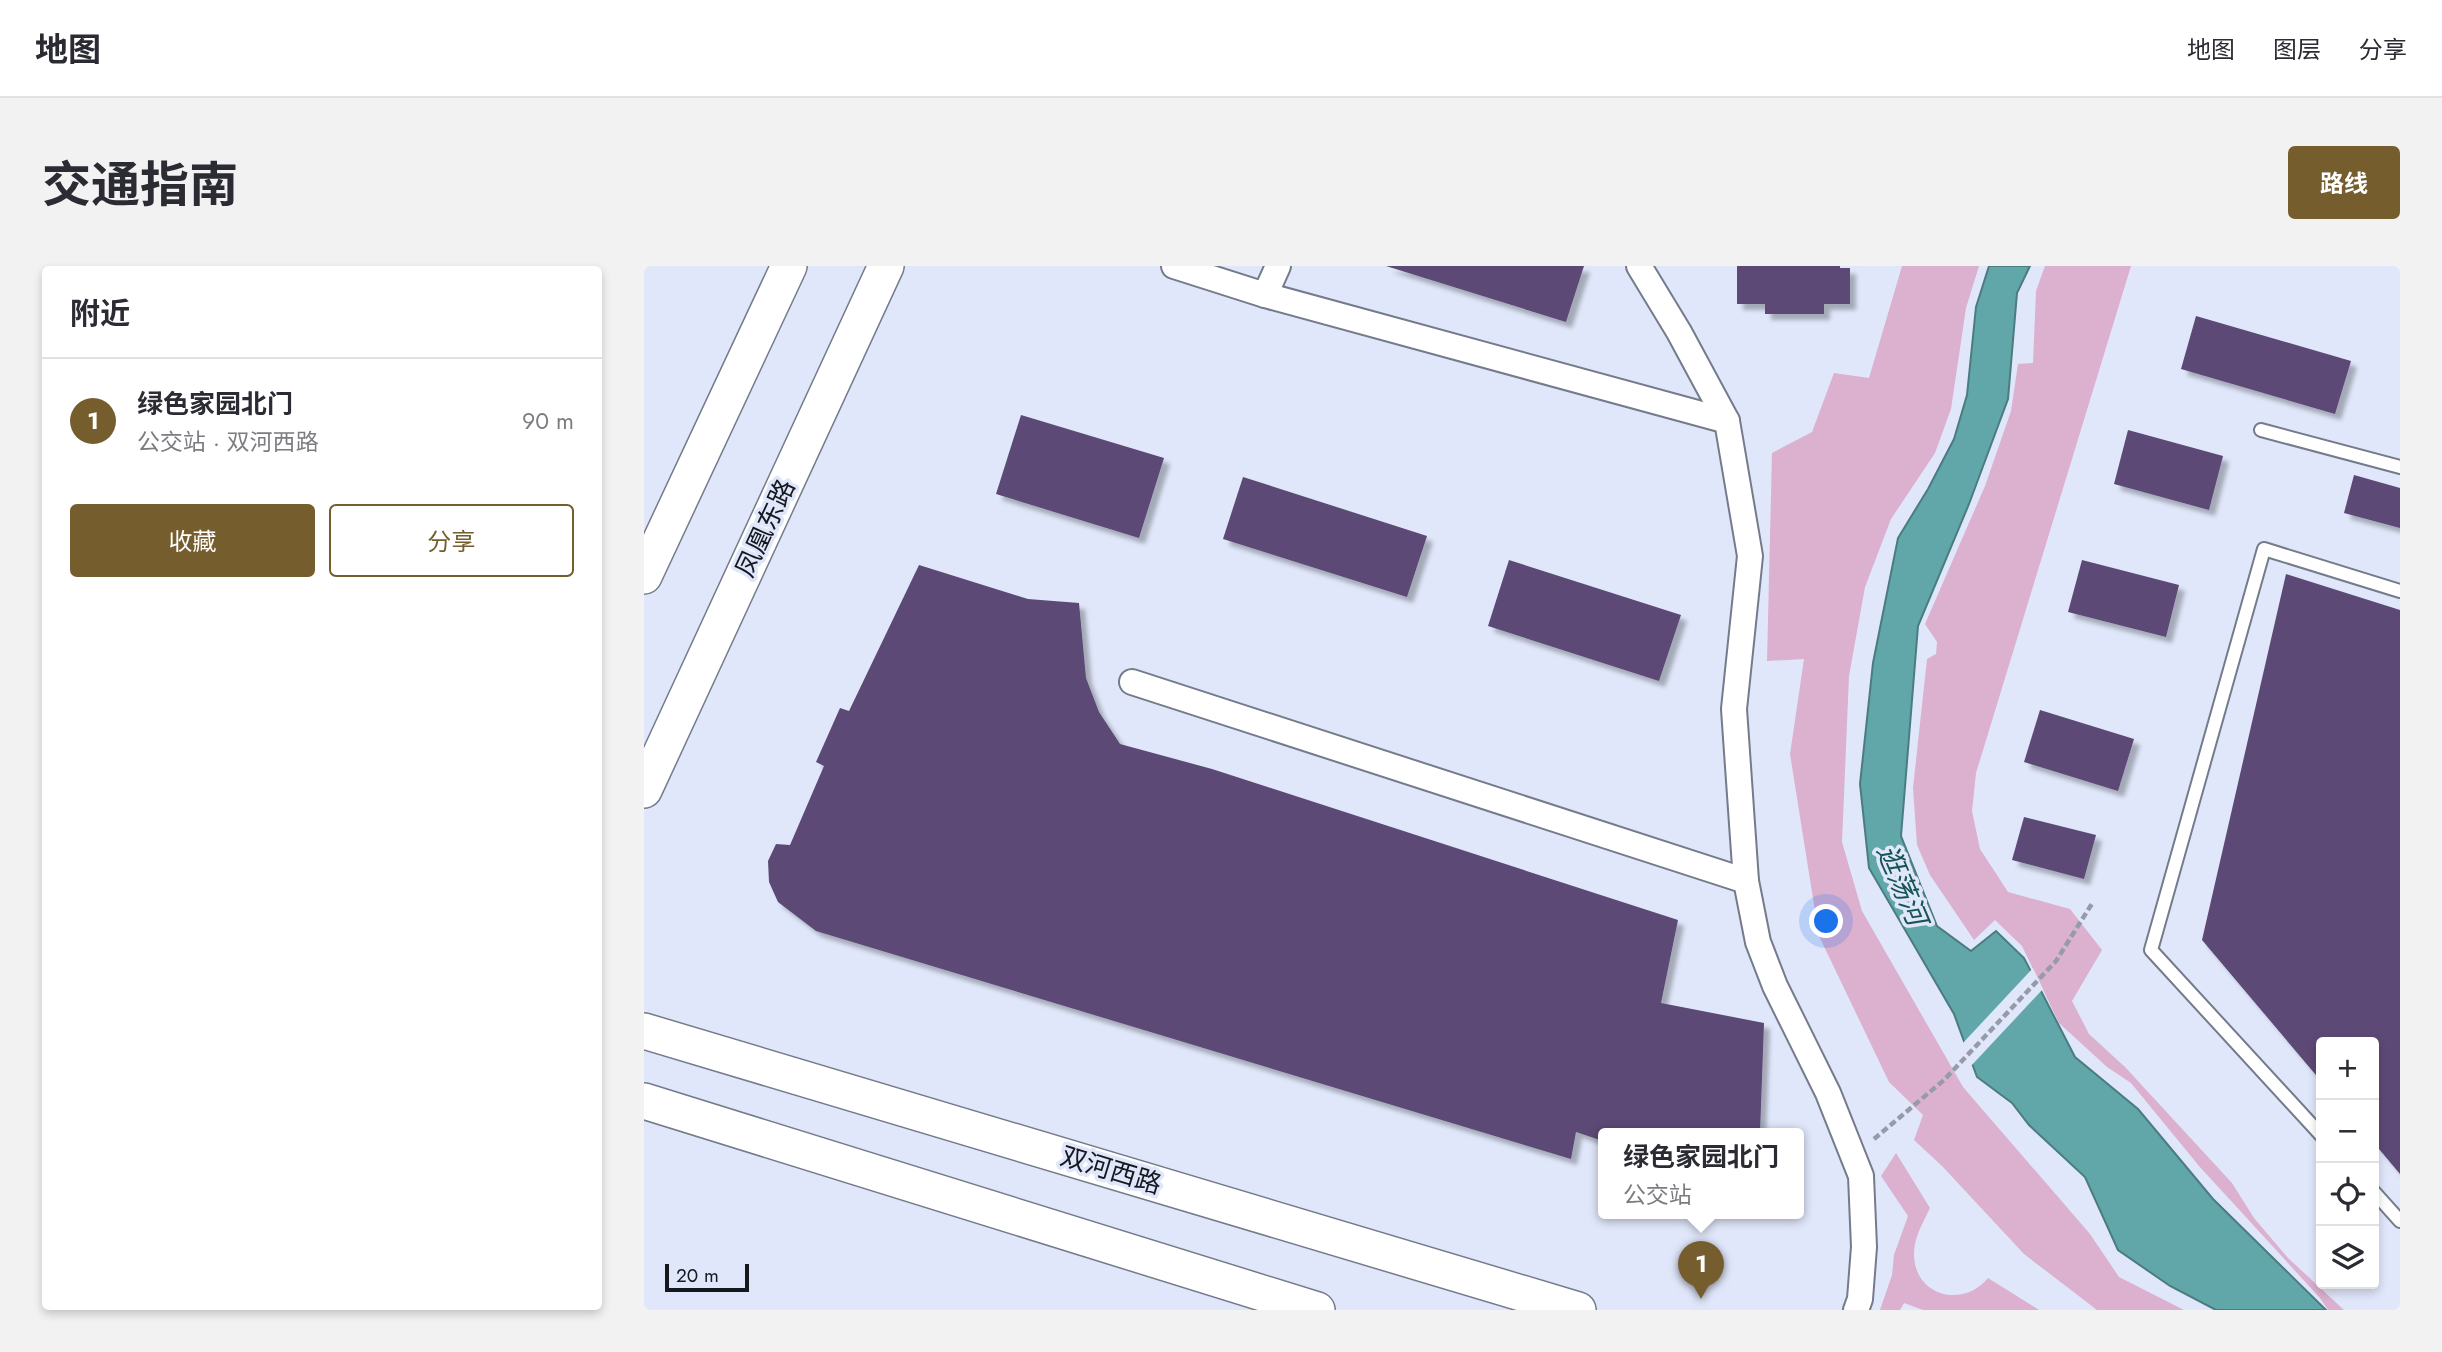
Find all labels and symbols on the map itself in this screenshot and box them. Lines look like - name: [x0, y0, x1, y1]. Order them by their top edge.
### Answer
- street label: 凤凰东路: [726, 473, 804, 583]
- water label: 逛荡河: [1867, 838, 1939, 936]
- your location: [1809, 904, 1843, 938]
- street label: 双河西路: [1056, 1137, 1166, 1203]
- pin: 1: [1678, 1241, 1724, 1299]
- scale bar: [665, 1261, 749, 1293]

